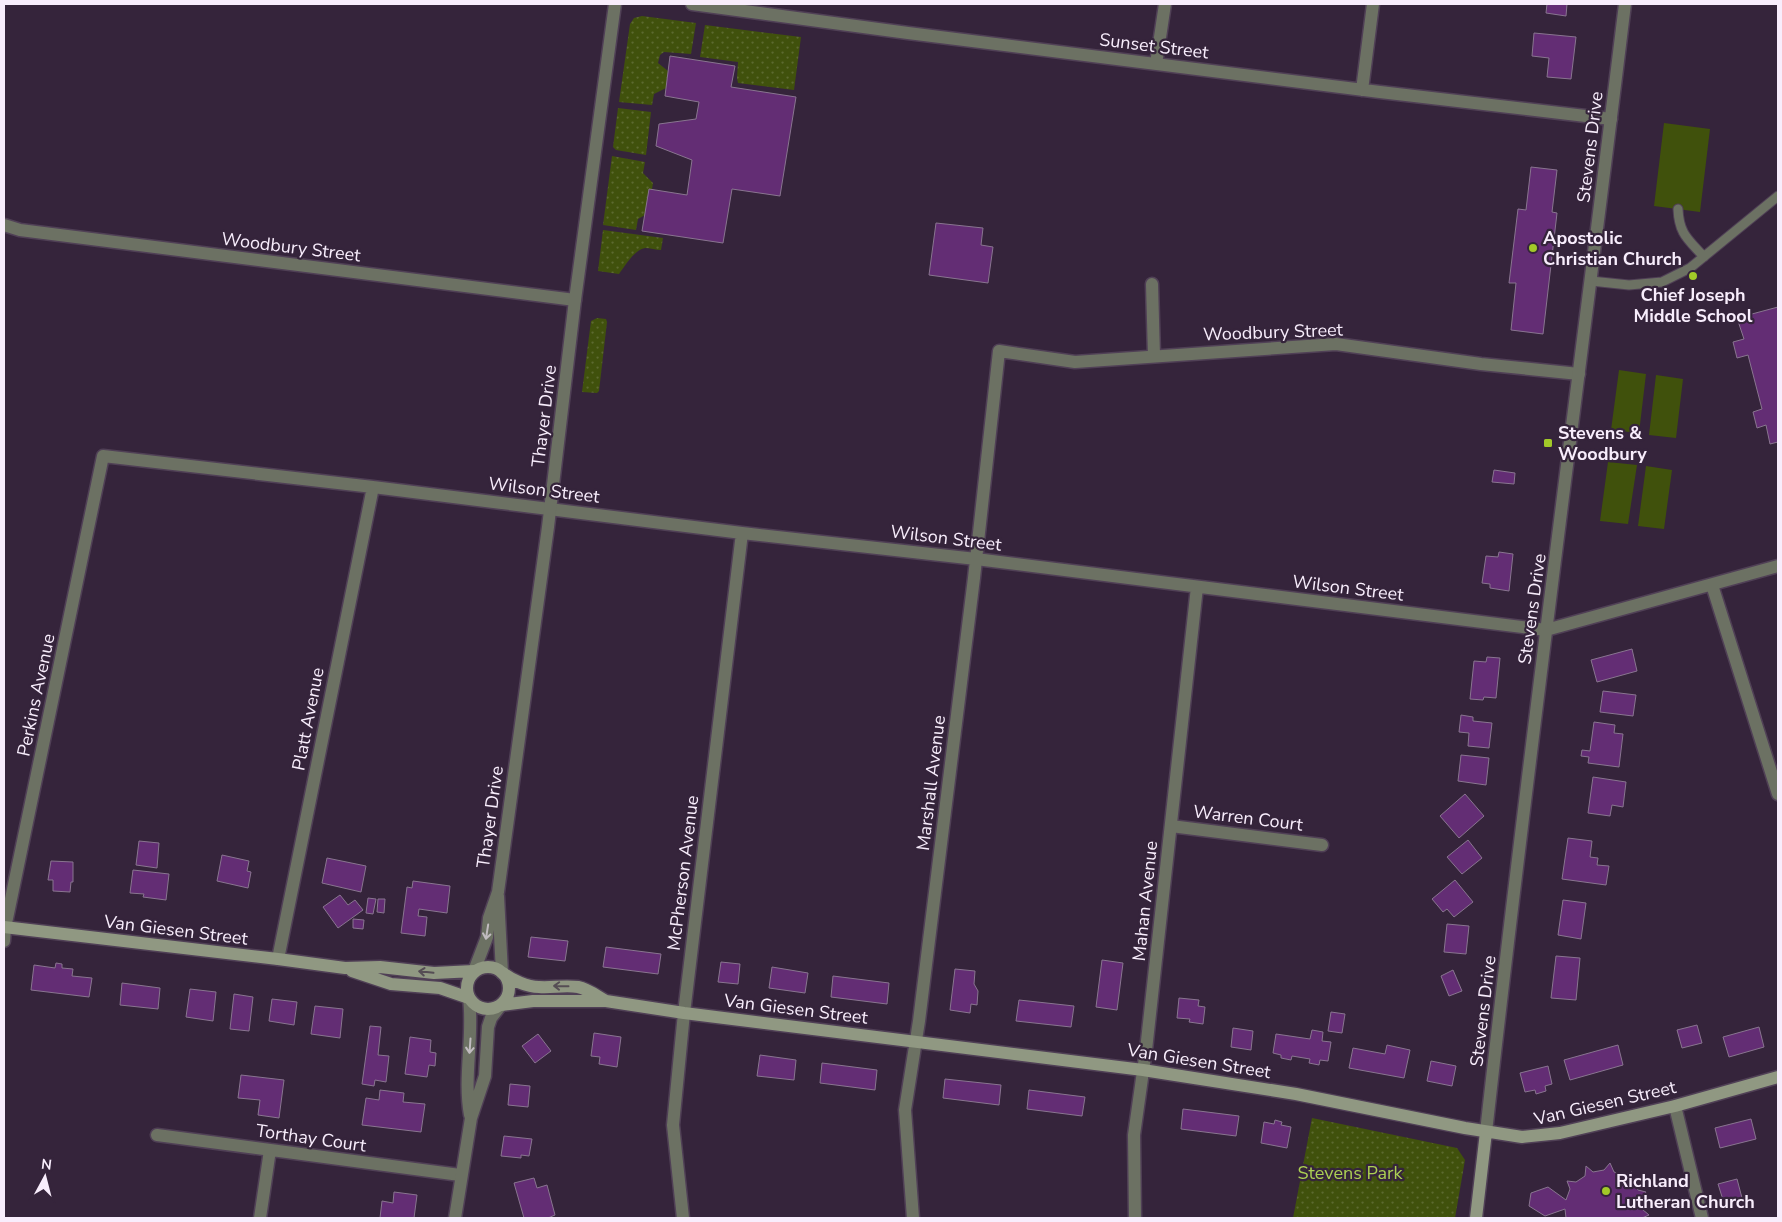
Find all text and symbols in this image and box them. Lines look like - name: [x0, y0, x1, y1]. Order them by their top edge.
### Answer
- street label: Sunset Street: [1098, 27, 1211, 65]
- street label: Stevens Drive: [1571, 90, 1609, 204]
- place label: Apostolic Christian Church: [1543, 226, 1682, 271]
- street label: Woodbury Street: [220, 227, 363, 268]
- marker: Apostolic Christian Church: [1527, 242, 1539, 254]
- marker: Chief Joseph Middle School: [1687, 270, 1699, 282]
- place label: Chief Joseph Middle School: [1634, 283, 1753, 328]
- street label: Woodbury Street: [1203, 318, 1344, 346]
- street label: Thayer Drive: [526, 363, 562, 469]
- place label: Stevens & Woodbury: [1558, 421, 1647, 466]
- marker: Stevens & Woodbury: [1542, 437, 1554, 449]
- street label: Wilson Street: [487, 471, 602, 509]
- street label: Wilson Street: [889, 519, 1004, 557]
- street label: Stevens Drive: [1512, 552, 1552, 666]
- street label: Wilson Street: [1291, 569, 1406, 607]
- street label: Perkins Avenue: [11, 631, 61, 759]
- street label: Platt Avenue: [286, 665, 330, 773]
- street label: Marshall Avenue: [911, 714, 951, 852]
- street label: Thayer Drive: [471, 764, 509, 870]
- street label: McPherson Avenue: [662, 794, 704, 952]
- street label: Warren Court: [1192, 799, 1305, 837]
- street label: Mahan Avenue: [1127, 840, 1163, 962]
- street label: Van Giesen Street: [102, 909, 250, 951]
- one-way arrow: [482, 923, 492, 939]
- street label: Stevens Drive: [1464, 954, 1502, 1068]
- one-way arrow: [418, 967, 434, 977]
- one-way arrow: [553, 981, 569, 991]
- street label: Van Giesen Street: [722, 988, 870, 1030]
- one-way arrow: [466, 1038, 475, 1054]
- street label: Van Giesen Street: [1125, 1038, 1273, 1084]
- street label: Van Giesen Street: [1531, 1075, 1679, 1131]
- street label: Torthay Court: [254, 1118, 368, 1158]
- north arrow: [20, 1152, 70, 1202]
- text: N: [40, 1155, 53, 1175]
- park label: Stevens Park: [1298, 1161, 1403, 1185]
- place label: Richland Lutheran Church: [1616, 1169, 1755, 1214]
- marker: Richland Lutheran Church: [1600, 1185, 1612, 1197]

